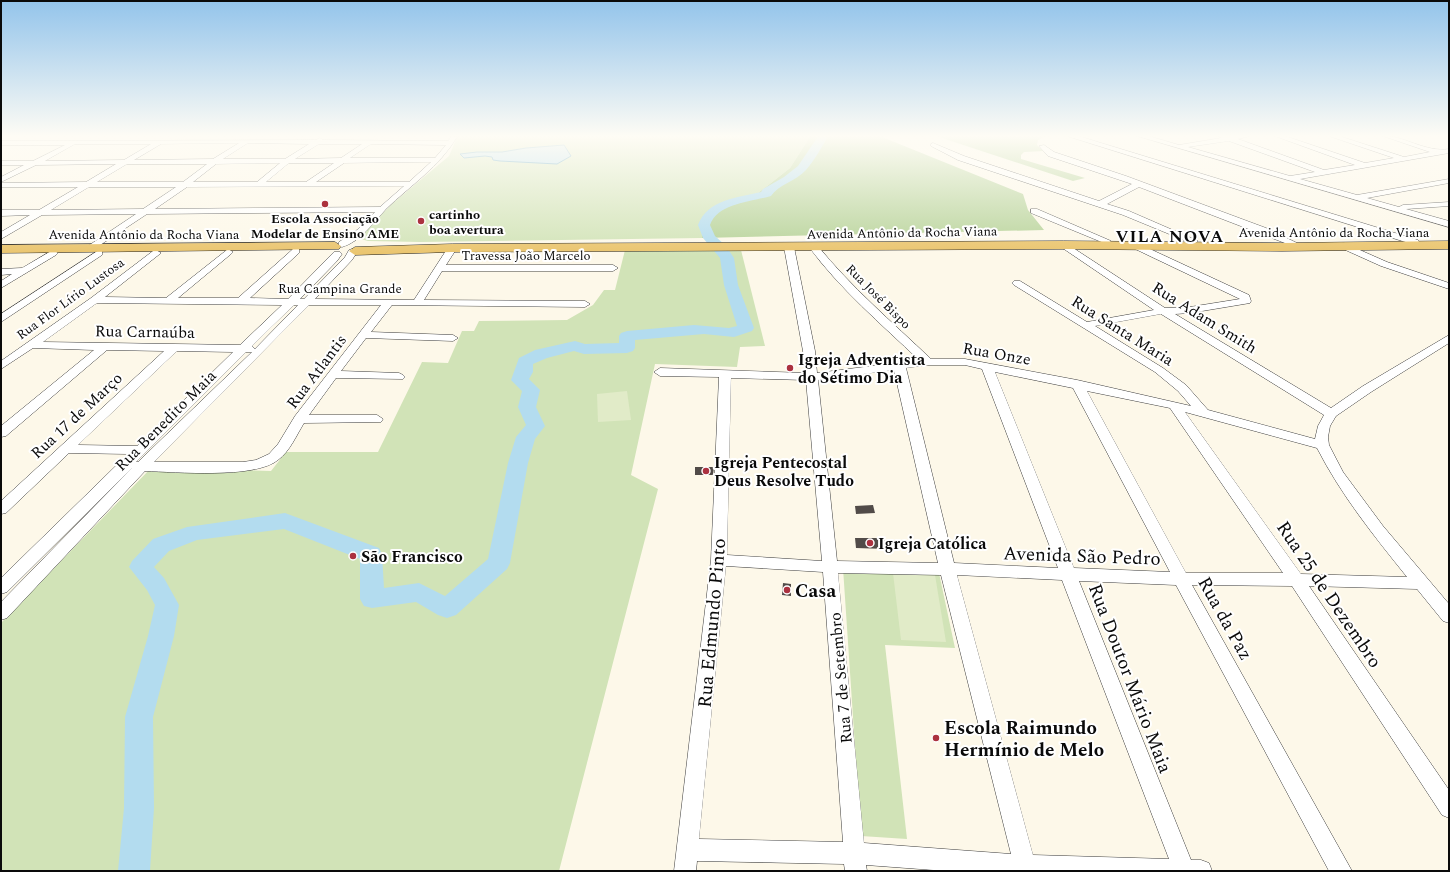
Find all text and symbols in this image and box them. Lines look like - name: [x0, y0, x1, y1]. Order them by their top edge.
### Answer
- marker: Escola Associação Modelar de Ensino AME: [320, 199, 330, 209]
- place label: cartinho boa avertura: [429, 205, 504, 240]
- place label: Escola Associação Modelar de Ensino AME: [251, 209, 399, 244]
- marker: cartinho boa avertura: [416, 216, 426, 226]
- street label: Avenida Antônio da Rocha Viana: [806, 221, 998, 245]
- street label: Avenida Antônio da Rocha Viana: [1239, 223, 1430, 243]
- district label: VILA NOVA: [1116, 224, 1224, 250]
- street label: Avenida Antônio da Rocha Viana: [49, 225, 240, 245]
- street label: Travessa João Marcelo: [461, 246, 591, 266]
- street label: Rua Flor Lírio Lustosa: [13, 252, 129, 345]
- street label: Rua José Bispo: [841, 260, 915, 334]
- street label: Rua Adam Smith: [1147, 276, 1262, 360]
- street label: Rua Campina Grande: [278, 279, 402, 299]
- street label: Rua Santa Maria: [1066, 290, 1179, 372]
- street label: Rua Carnaúba: [95, 319, 195, 345]
- street label: Rua Atlantis: [281, 329, 353, 414]
- street label: Rua Onze: [961, 336, 1033, 372]
- place label: Igreja Adventista do Sétimo Dia: [798, 348, 926, 390]
- marker: Igreja Adventista do Sétimo Dia: [785, 363, 795, 373]
- street label: Rua Benedito Maia: [109, 364, 222, 477]
- street label: Rua 17 de Março: [25, 367, 128, 465]
- place label: Igreja Pentecostal Deus Resolve Tudo: [714, 451, 854, 493]
- marker: Igreja Pentecostal Deus Resolve Tudo: [701, 466, 711, 476]
- street label: Rua 25 de Dezembro: [1269, 515, 1389, 674]
- place label: Igreja Católica: [878, 532, 987, 556]
- street label: Rua Edmundo Pinto: [691, 537, 734, 709]
- marker: Igreja Católica: [865, 538, 875, 548]
- street label: Avenida São Pedro: [1003, 539, 1161, 574]
- place label: São Francisco: [361, 545, 463, 569]
- marker: São Francisco: [348, 551, 358, 561]
- street label: Rua da Paz: [1190, 571, 1260, 666]
- place label: Casa: [795, 577, 837, 606]
- street label: Rua Doutor Mário Maia: [1080, 580, 1179, 778]
- marker: Casa: [782, 585, 792, 595]
- street label: Rua 7 de Setembro: [823, 611, 859, 745]
- place label: Escola Raimundo Hermínio de Melo: [944, 714, 1104, 765]
- marker: Escola Raimundo Hermínio de Melo: [931, 733, 941, 743]

